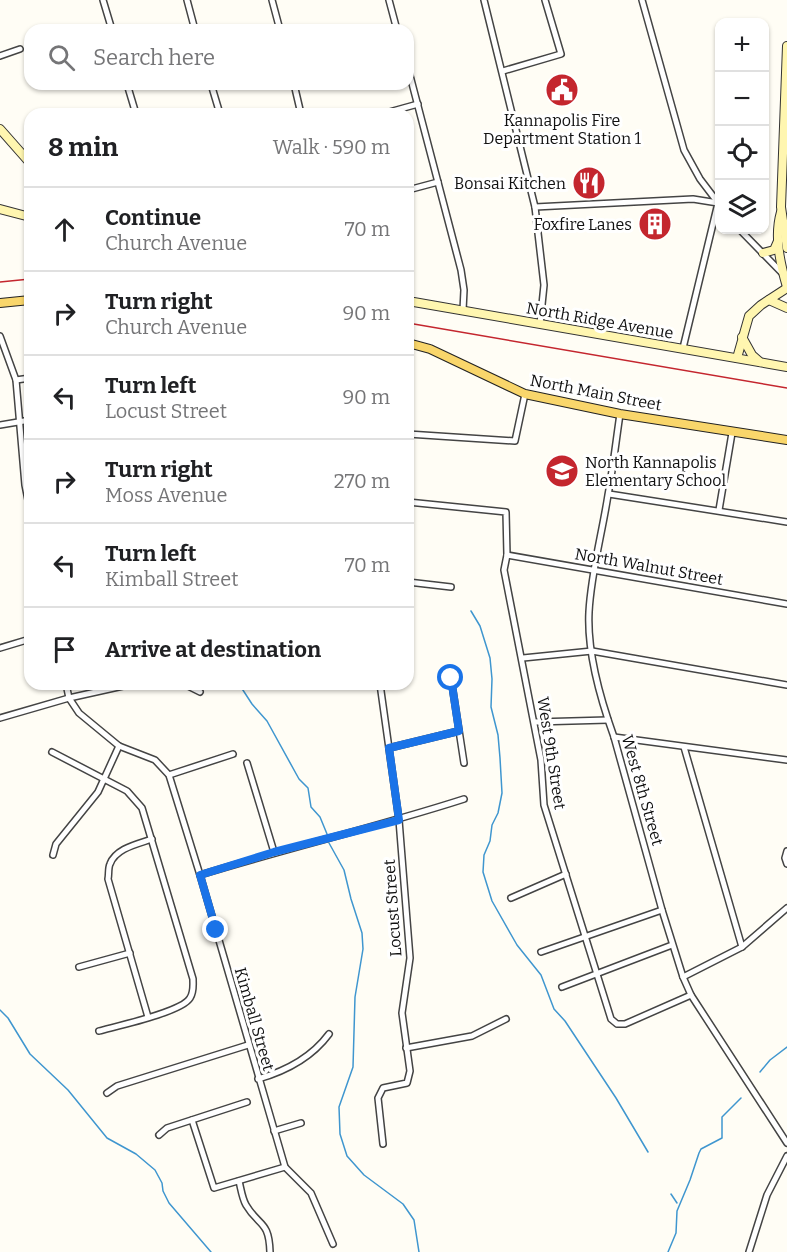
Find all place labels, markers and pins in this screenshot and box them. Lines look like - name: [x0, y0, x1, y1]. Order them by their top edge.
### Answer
- public building icon: Kannapolis Fire Department Station 1: [544, 72, 580, 108]
- place label: Kannapolis Fire Department Station 1: [483, 111, 641, 148]
- restaurant icon: Bonsai Kitchen: [571, 165, 607, 201]
- place label: Bonsai Kitchen: [454, 174, 566, 193]
- building icon: Foxfire Lanes: [637, 206, 673, 242]
- place label: Foxfire Lanes: [533, 215, 632, 234]
- school or university icon: North Kannapolis Elementary School: [544, 453, 580, 489]
- place label: North Kannapolis Elementary School: [585, 453, 726, 490]

